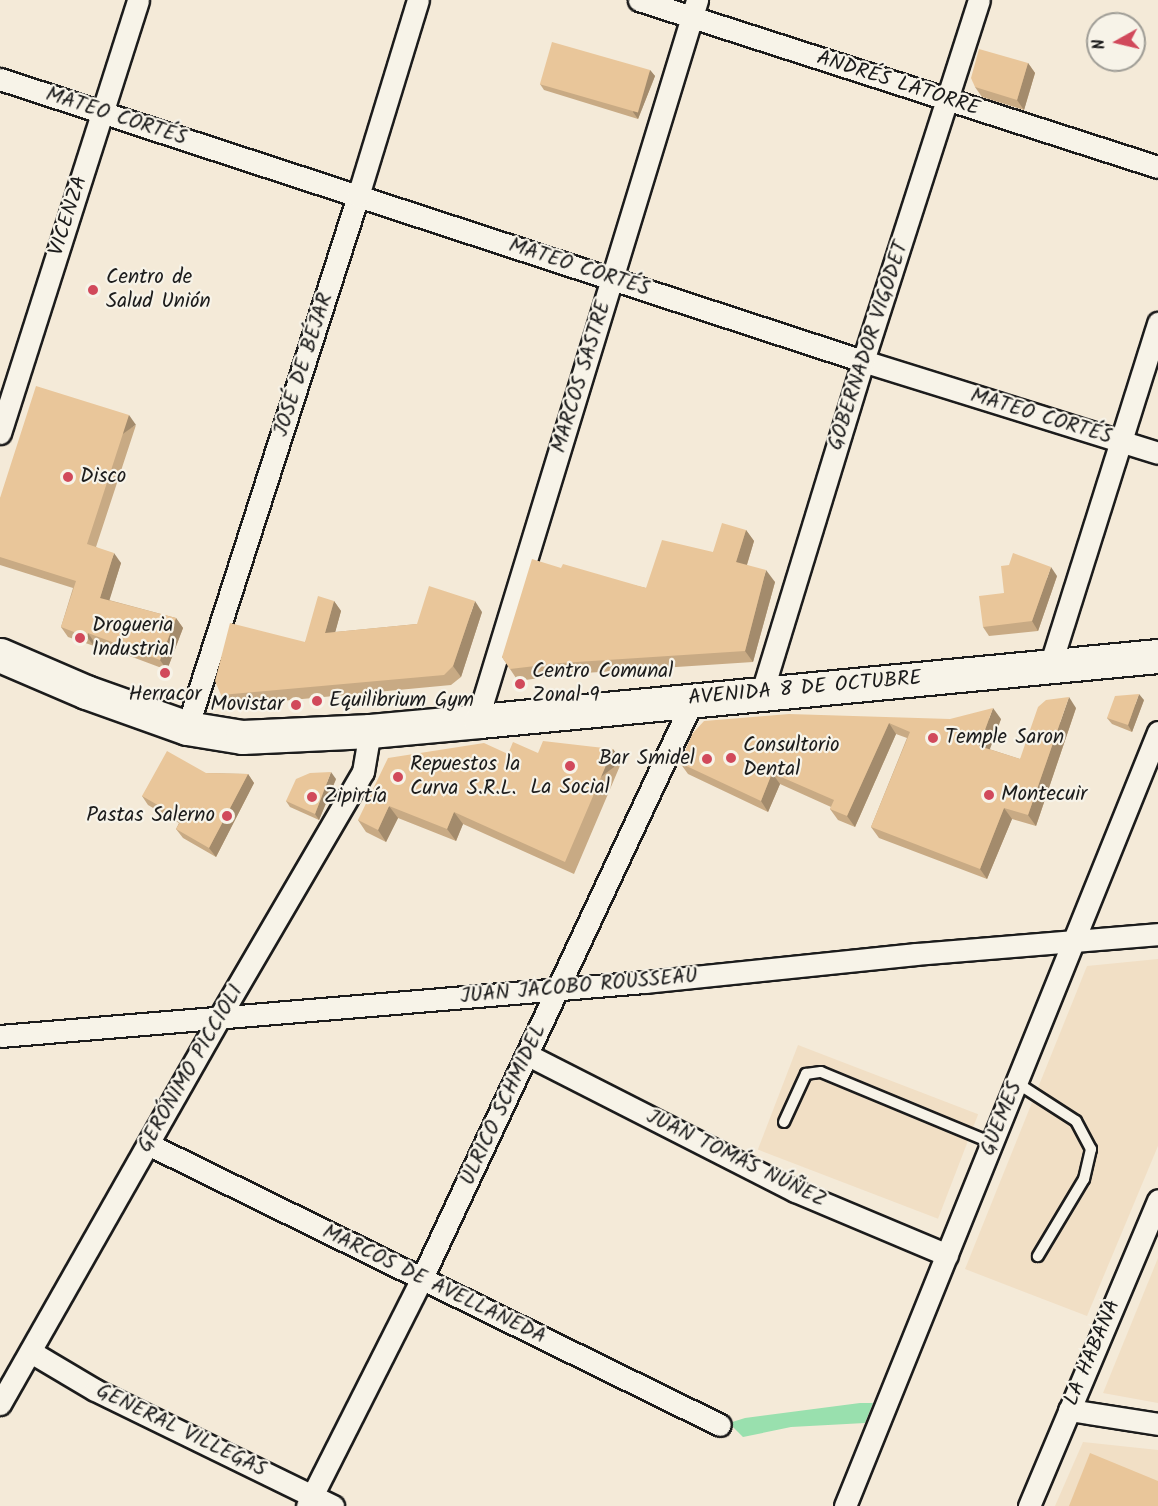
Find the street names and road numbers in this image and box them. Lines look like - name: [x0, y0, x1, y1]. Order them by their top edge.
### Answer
- street label: ANDRÉS LATORRE: [813, 46, 983, 122]
- street label: MATEO CORTÉS: [42, 82, 190, 152]
- street label: VICENZA: [44, 173, 94, 259]
- street label: MATEO CORTÉS: [505, 233, 653, 303]
- street label: GOBERNADOR VIGODET: [823, 238, 915, 454]
- street label: JOSÉ DE BÉJAR: [269, 290, 339, 440]
- street label: MARCOS SASTRE: [547, 298, 617, 456]
- street label: MATEO CORTÉS: [967, 384, 1115, 450]
- street label: AVENIDA 8 DE OCTUBRE: [687, 666, 923, 712]
- street label: JUAN JACOBO ROUSSEAU: [459, 964, 699, 1010]
- street label: GERÓNIMO PICCIOLI: [133, 981, 249, 1157]
- street label: ULRICO SCHMIDEL: [456, 1020, 552, 1190]
- street label: GUEMES: [976, 1078, 1028, 1160]
- street label: JUAN TOMÁS NÚÑEZ: [642, 1105, 830, 1213]
- street label: MARCOS DE AVELLANEDA: [318, 1220, 550, 1350]
- street label: LA HABANA: [1059, 1296, 1127, 1410]
- street label: GENERAL VILLEGAS: [92, 1379, 270, 1483]

